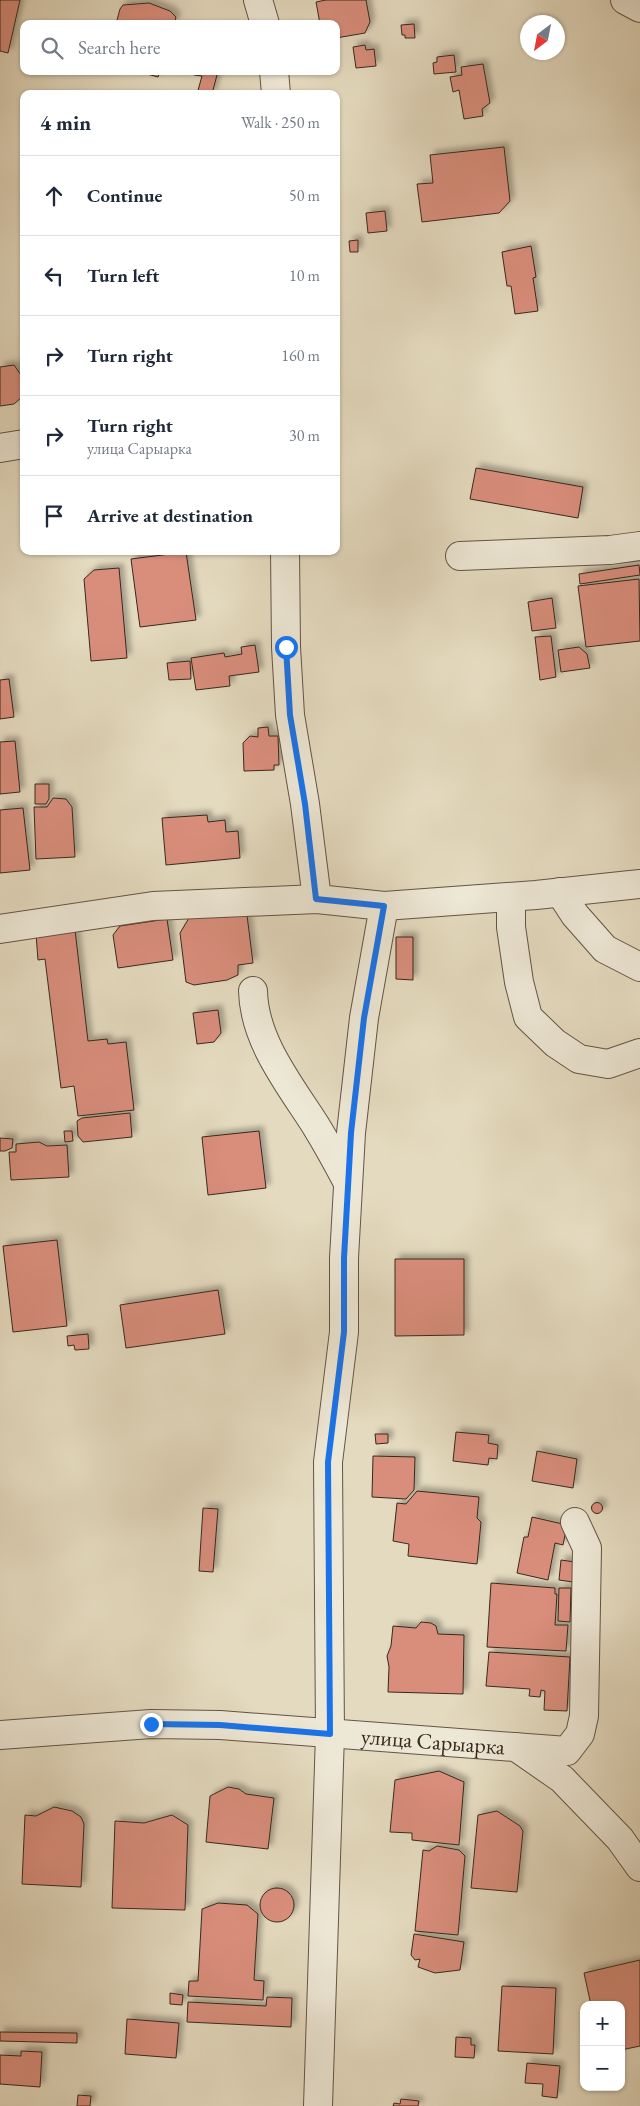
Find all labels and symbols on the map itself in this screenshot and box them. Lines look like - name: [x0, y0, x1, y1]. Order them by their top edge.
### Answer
- north arrow: [520, 15, 565, 60]
- route start: [275, 636, 298, 659]
- route end: [140, 1713, 163, 1736]
- street label: улица Сарыарка: [360, 1722, 506, 1761]

